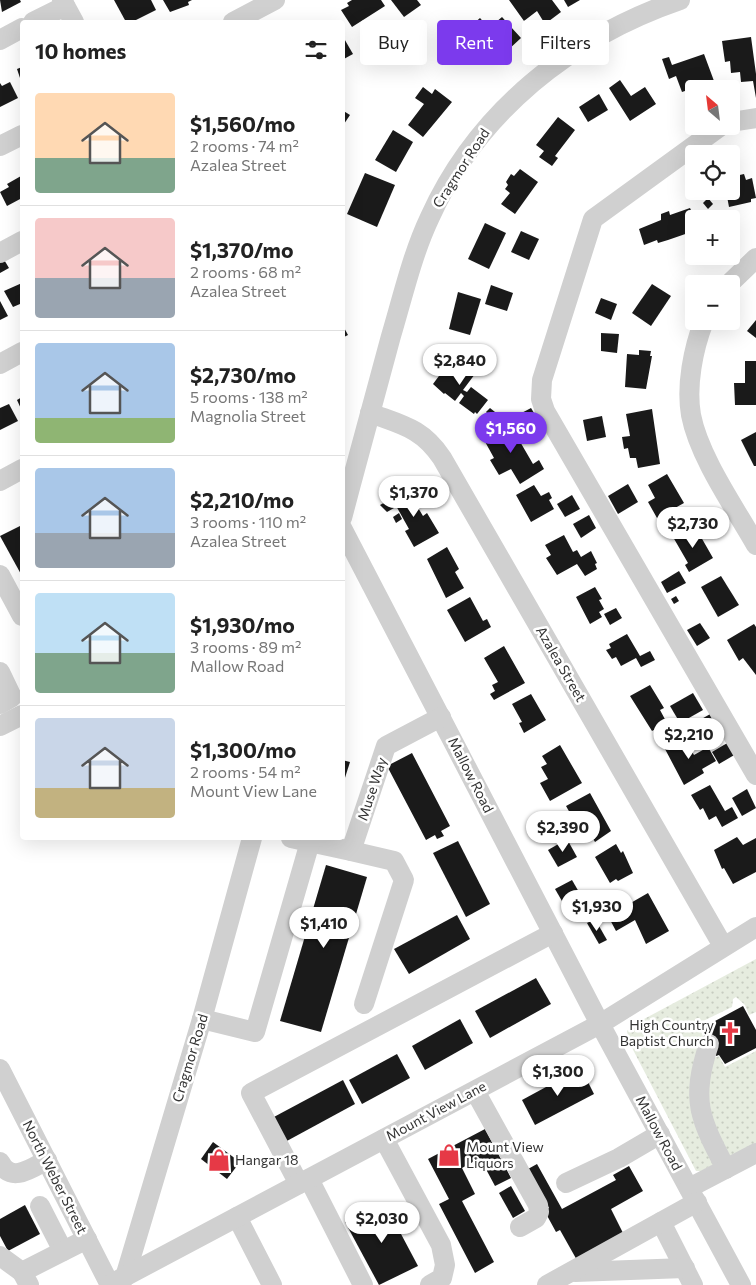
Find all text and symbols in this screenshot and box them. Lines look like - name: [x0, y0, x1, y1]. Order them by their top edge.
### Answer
- chip: Buy: [360, 20, 427, 65]
- chip: Rent: [437, 20, 512, 65]
- chip: Filters: [522, 20, 609, 65]
- icon: filters: [302, 36, 330, 64]
- text: 10 homes: [35, 38, 126, 63]
- north arrow: [685, 80, 740, 135]
- map controls: [685, 80, 740, 330]
- text: $1,560/mo: [190, 111, 295, 136]
- icon: home: [75, 113, 135, 173]
- street label: Cragmor Road: [429, 125, 493, 211]
- text: 2 rooms · 74 m²: [190, 136, 299, 155]
- button: locate: [685, 145, 740, 200]
- text: Azalea Street: [190, 155, 287, 174]
- button: +: [685, 210, 740, 265]
- text: $1,370/mo: [190, 237, 294, 262]
- icon: home: [75, 238, 135, 298]
- text: 2 rooms · 68 m²: [190, 262, 301, 281]
- button: −: [685, 275, 740, 330]
- text: Azalea Street: [190, 281, 287, 300]
- pin: $2,840: [419, 344, 501, 386]
- text: $2,840: [434, 350, 486, 369]
- text: $2,730/mo: [190, 362, 296, 387]
- icon: home: [75, 363, 135, 423]
- text: 5 rooms · 138 m²: [190, 387, 308, 406]
- text: Magnolia Street: [190, 406, 306, 425]
- pin: $1,560: [470, 412, 552, 454]
- text: $1,560: [486, 418, 536, 437]
- pin: $1,370: [373, 476, 455, 518]
- text: $1,370: [390, 482, 438, 501]
- text: $2,210/mo: [190, 487, 294, 512]
- icon: home: [75, 488, 135, 548]
- pin: $2,730: [652, 506, 734, 549]
- text: 3 rooms · 110 m²: [190, 512, 306, 531]
- text: $2,730: [668, 513, 718, 532]
- text: Azalea Street: [190, 531, 287, 550]
- text: $1,930/mo: [190, 612, 295, 637]
- icon: home: [75, 613, 135, 673]
- street label: Azalea Street: [533, 623, 590, 705]
- text: 3 rooms · 89 m²: [190, 637, 301, 656]
- text: Mallow Road: [190, 656, 284, 675]
- pin: $2,210: [648, 718, 730, 760]
- text: $2,210: [664, 724, 714, 743]
- street label: Mallow Road: [445, 734, 498, 815]
- text: $1,300/mo: [190, 737, 296, 762]
- icon: home: [75, 738, 135, 798]
- street label: Muse Way: [353, 755, 390, 823]
- text: 2 rooms · 54 m²: [190, 762, 301, 781]
- text: Mount View Lane: [190, 781, 317, 800]
- pin: $2,390: [522, 810, 604, 853]
- text: $2,390: [537, 817, 589, 836]
- pin: $1,930: [556, 890, 638, 932]
- text: $1,930: [572, 896, 622, 915]
- pin: $1,410: [283, 906, 365, 949]
- text: $1,410: [300, 913, 348, 932]
- street label: Cragmor Road: [168, 1012, 211, 1104]
- place label: High Country Baptist Church: [620, 1016, 714, 1049]
- church icon: High Country Baptist Church: [717, 1020, 743, 1046]
- pin: $1,300: [517, 1054, 599, 1097]
- text: $1,300: [532, 1061, 584, 1080]
- street label: Mount View Lane: [383, 1077, 489, 1144]
- street label: Mallow Road: [633, 1092, 686, 1173]
- street label: North Weber Street: [19, 1117, 92, 1237]
- place label: Mount View Liquors: [466, 1138, 544, 1171]
- shop icon: Mount View Liquors: [436, 1142, 462, 1168]
- shop icon: Hangar 18: [206, 1147, 232, 1173]
- place label: Hangar 18: [235, 1151, 298, 1168]
- pin: $2,030: [341, 1202, 423, 1244]
- text: $2,030: [356, 1208, 408, 1227]

